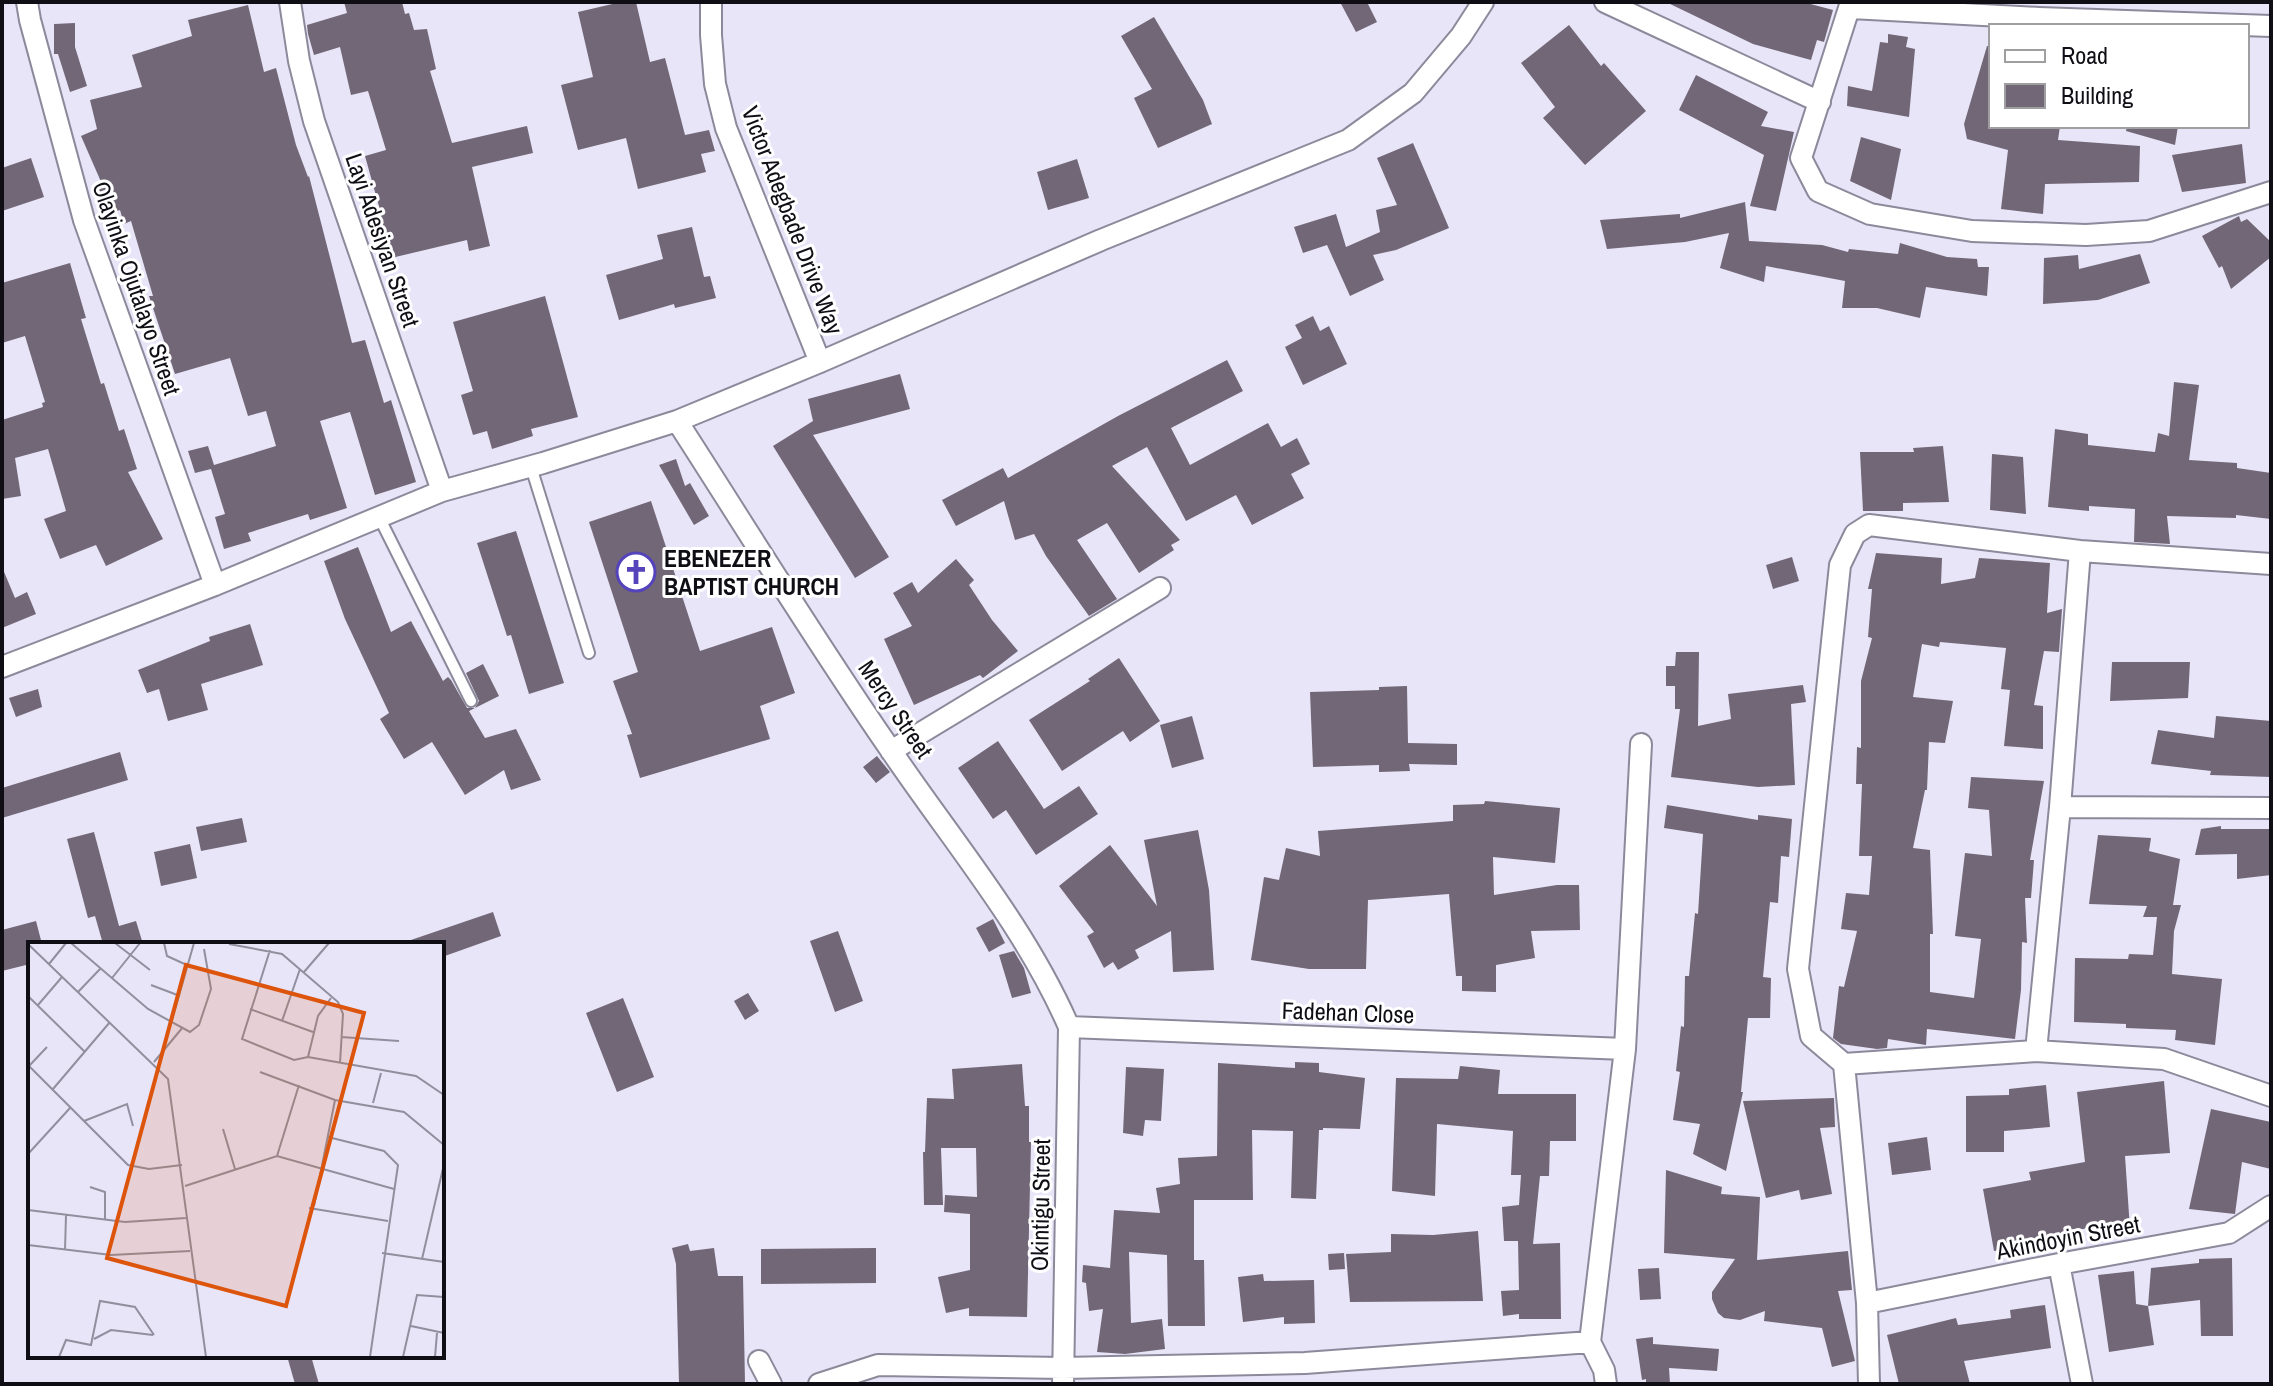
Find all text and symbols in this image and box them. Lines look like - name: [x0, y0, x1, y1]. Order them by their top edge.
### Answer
- legend: [1989, 24, 2249, 128]
- text: Road: [2061, 39, 2108, 71]
- text: Building: [2061, 79, 2133, 111]
- street label: Victor Adegbade Drive Way: [735, 101, 851, 339]
- street label: Layi Adesiyan Street: [338, 149, 428, 332]
- street label: Olayinka Ojutalayo Street: [85, 177, 189, 400]
- place label: EBENEZER BAPTIST CHURCH: [664, 542, 839, 602]
- church icon: EBENEZER BAPTIST CHURCH: [615, 551, 657, 593]
- street label: Mercy Street: [852, 654, 941, 765]
- inset map: [28, 942, 444, 1358]
- street label: Fadehan Close: [1281, 994, 1415, 1030]
- street label: Okintigu Street: [1023, 1138, 1057, 1271]
- street label: Akindoyin Street: [1993, 1207, 2143, 1267]

